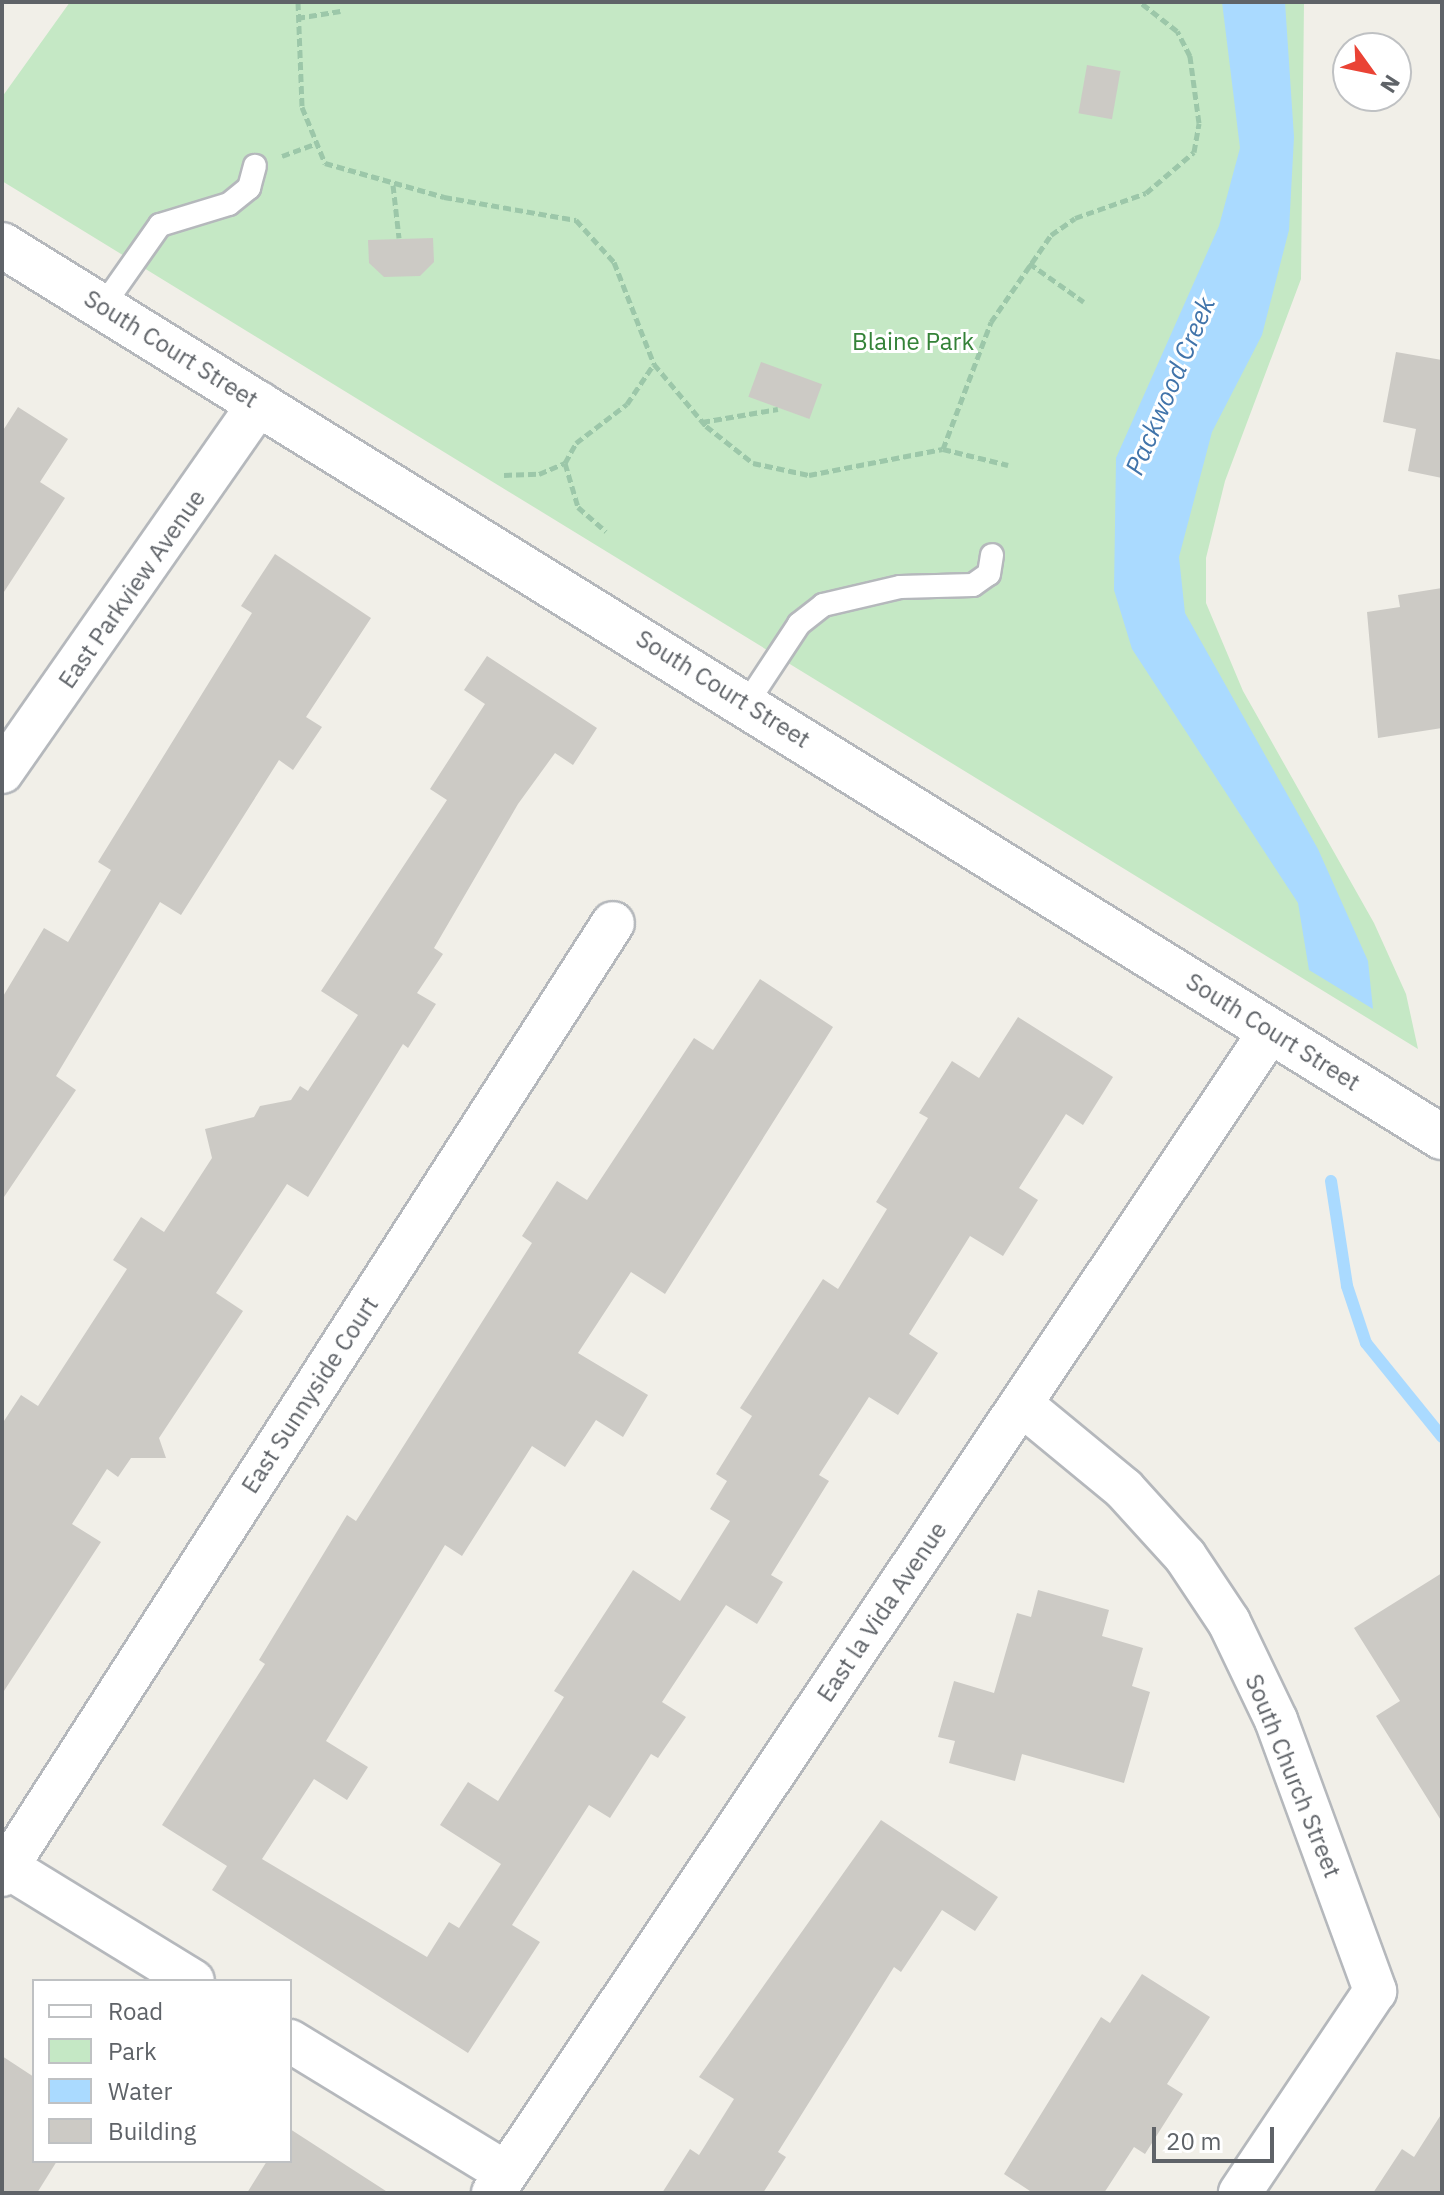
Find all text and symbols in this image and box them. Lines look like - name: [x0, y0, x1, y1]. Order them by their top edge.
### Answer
- north arrow: [1332, 32, 1412, 112]
- text: N: [1374, 70, 1407, 99]
- street label: South Court Street: [79, 284, 263, 414]
- water label: Packwood Creek: [1119, 292, 1221, 480]
- park label: Blaine Park: [852, 328, 974, 356]
- street label: East Parkview Avenue: [53, 484, 211, 694]
- street label: South Court Street: [631, 624, 815, 754]
- street label: South Court Street: [1181, 967, 1365, 1097]
- street label: East Sunnyside Court: [236, 1291, 384, 1499]
- street label: East la Vida Avenue: [811, 1517, 953, 1707]
- street label: South Church Street: [1239, 1670, 1347, 1882]
- legend: [32, 1979, 292, 2163]
- text: Road: [108, 1995, 163, 2027]
- text: Park: [108, 2035, 157, 2067]
- text: Water: [108, 2075, 172, 2107]
- scale bar: [1156, 2111, 1278, 2161]
- text: Building: [108, 2115, 196, 2147]
- text: 20 m: [1166, 2125, 1221, 2157]

